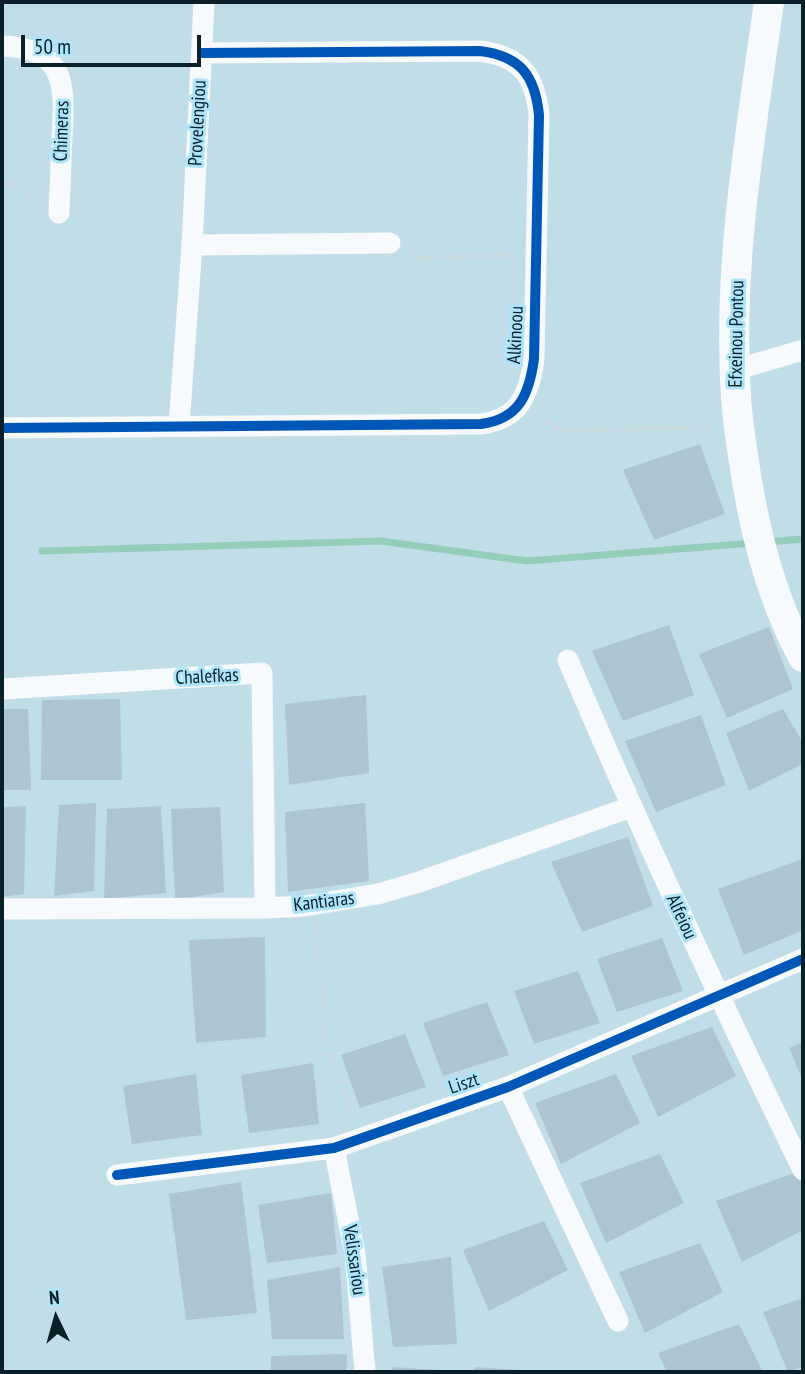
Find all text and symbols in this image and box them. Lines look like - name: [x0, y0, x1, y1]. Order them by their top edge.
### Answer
- scale bar: [24, 21, 205, 65]
- text: 50 m: [34, 33, 71, 60]
- street label: Provelengiou: [184, 80, 212, 166]
- street label: Chimeras: [50, 100, 74, 162]
- street label: Efxeinou Pontou: [725, 280, 749, 388]
- street label: Alkinoou: [503, 305, 529, 365]
- street label: Chalefkas: [175, 664, 239, 690]
- street label: Kantiaras: [292, 887, 356, 917]
- street label: Alfeiou: [661, 891, 701, 943]
- street label: Liszt: [446, 1068, 482, 1100]
- street label: Velissariou: [338, 1224, 370, 1296]
- north arrow: [21, 1283, 91, 1353]
- text: N: [48, 1285, 60, 1309]

